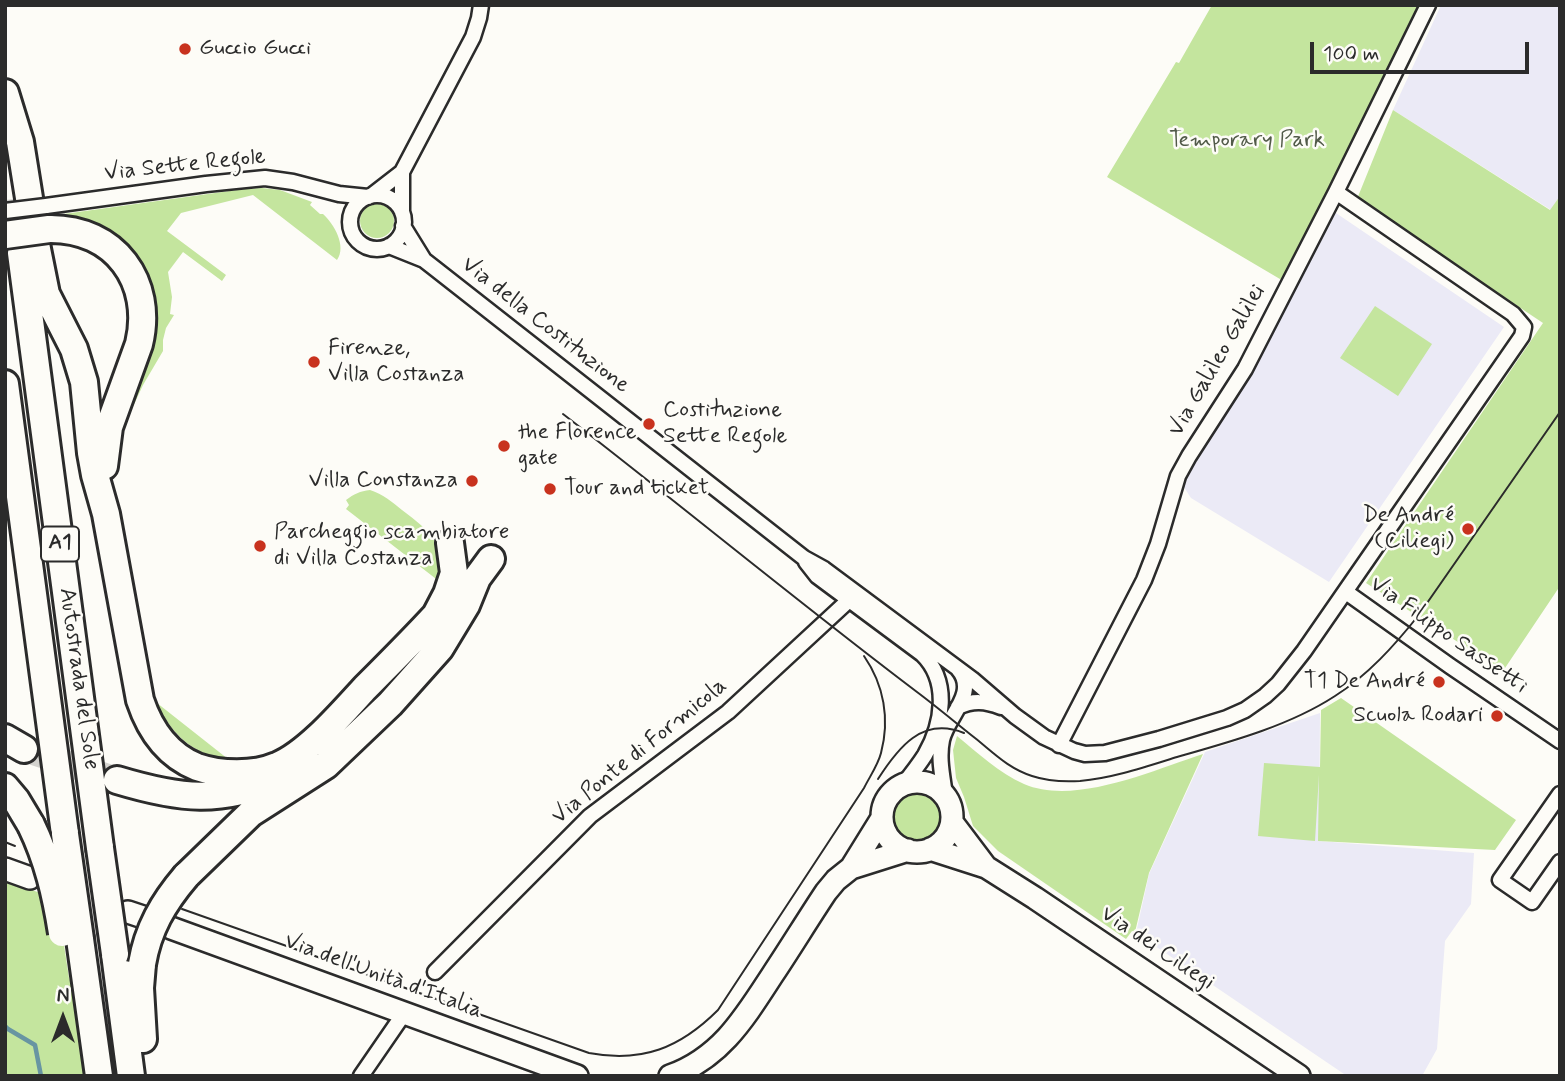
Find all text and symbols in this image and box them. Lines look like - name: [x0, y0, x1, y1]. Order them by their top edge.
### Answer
- scale bar: [1313, 28, 1532, 72]
- place label: Guccio Gucci: [199, 35, 311, 63]
- text: 100 m: [1323, 40, 1379, 68]
- marker: Guccio Gucci: [177, 41, 193, 57]
- park label: Temporary Park: [1169, 127, 1325, 155]
- street label: Via Sette Regole: [103, 144, 267, 188]
- street label: Via della Costituzione: [455, 252, 635, 400]
- street label: Via Galileo Galilei: [1163, 280, 1273, 442]
- place label: Firenze, Villa Costanza: [328, 335, 464, 389]
- marker: Firenze, Villa Costanza: [306, 354, 322, 370]
- place label: Costituzione Sette Regole: [663, 397, 787, 451]
- marker: Costituzione Sette Regole: [641, 416, 657, 432]
- place label: the Florence gate: [518, 419, 637, 473]
- marker: the Florence gate: [496, 438, 512, 454]
- place label: Villa Constanza: [309, 467, 458, 495]
- marker: Villa Constanza: [464, 473, 480, 489]
- place label: Tour and ticket: [564, 475, 709, 503]
- marker: Tour and ticket: [542, 481, 558, 497]
- place label: De André (Ciliegi): [1363, 502, 1454, 556]
- place label: Parcheggio scambiatore di Villa Costanza: [274, 519, 509, 573]
- marker: De André (Ciliegi): [1460, 521, 1476, 537]
- road number: A1: [41, 526, 79, 562]
- marker: Parcheggio scambiatore di Villa Costanza: [252, 538, 268, 554]
- street label: Via Filippo Sassetti: [1364, 571, 1532, 701]
- street label: Autostrada del Sole: [52, 586, 104, 772]
- place label: T1 De André: [1304, 668, 1425, 696]
- street label: Via Ponte di Formicola: [547, 673, 733, 831]
- marker: T1 De André: [1431, 674, 1447, 690]
- place label: Scuola Rodari: [1353, 702, 1483, 730]
- marker: Scuola Rodari: [1489, 708, 1505, 724]
- street label: Via dei Ciliegi: [1095, 901, 1219, 997]
- street label: Via dell'Unità d'Italia: [280, 928, 486, 1026]
- north arrow: [28, 983, 98, 1053]
- text: N: [57, 984, 69, 1009]

